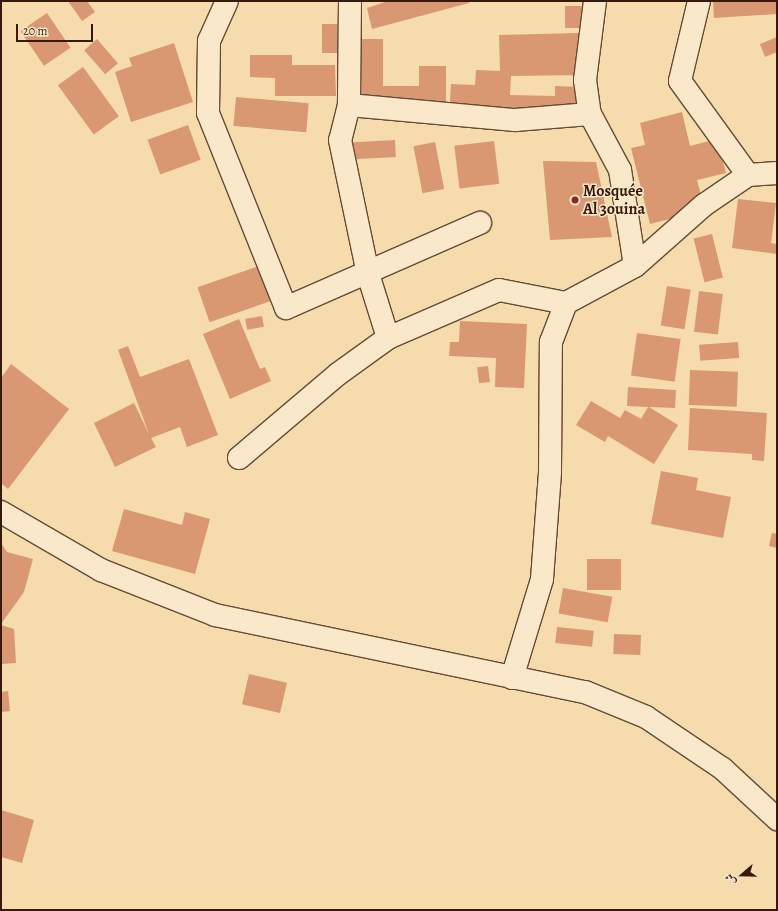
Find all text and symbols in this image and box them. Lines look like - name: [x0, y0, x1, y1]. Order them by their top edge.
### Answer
- scale bar: [18, 16, 95, 42]
- text: 20 m: [23, 23, 47, 39]
- place label: Mosquée Al 3ouina: [583, 181, 645, 219]
- marker: Mosquée Al 3ouina: [570, 195, 580, 205]
- north arrow: [722, 855, 762, 895]
- text: ش: [721, 872, 739, 887]

